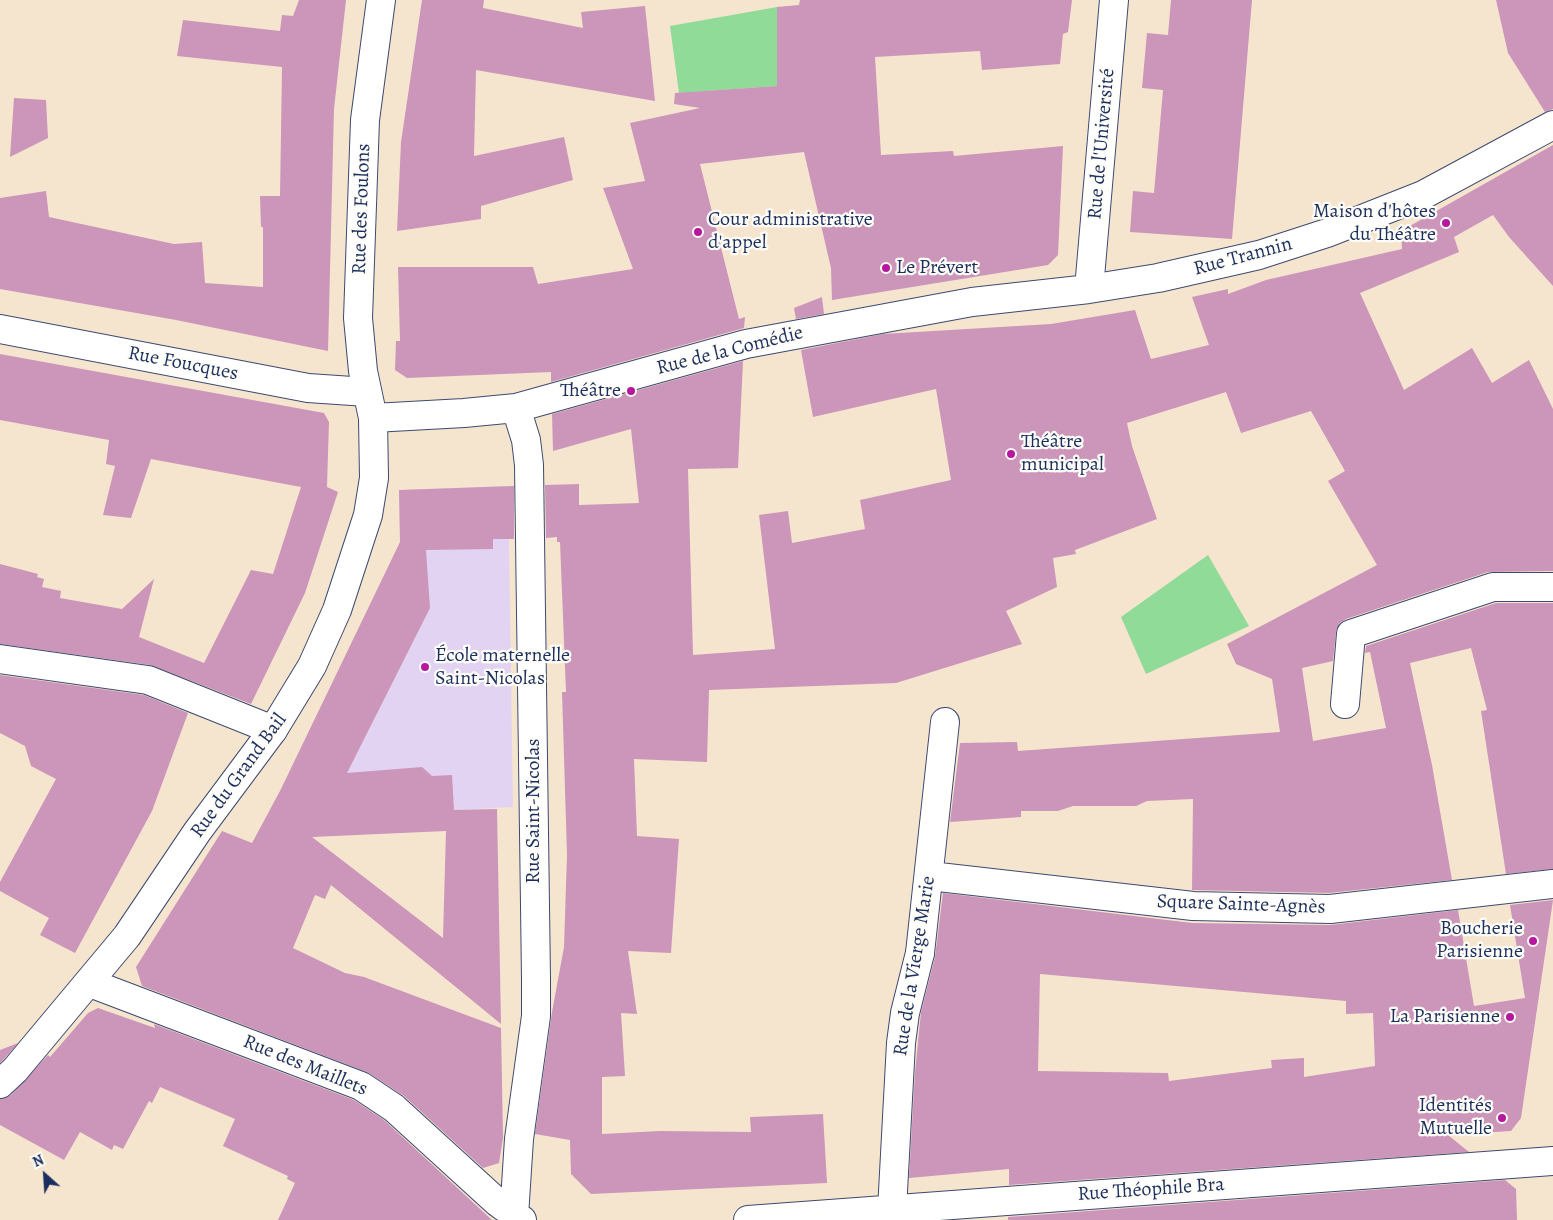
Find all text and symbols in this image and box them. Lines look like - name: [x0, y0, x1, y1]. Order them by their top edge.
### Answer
- street label: Rue de l'Université: [1083, 67, 1121, 221]
- street label: Rue des Foulons: [348, 143, 376, 275]
- place label: Maison d'hôtes du Théâtre: [1313, 200, 1436, 247]
- place label: Cour administrative d'appel: [708, 208, 873, 255]
- marker: Maison d'hôtes du Théâtre: [1440, 217, 1452, 229]
- marker: Cour administrative d'appel: [692, 226, 704, 238]
- street label: Rue Trannin: [1191, 232, 1295, 282]
- place label: Le Prévert: [896, 256, 978, 280]
- marker: Le Prévert: [880, 262, 892, 274]
- street label: Rue de la Comédie: [654, 321, 806, 381]
- street label: Rue Foucques: [126, 342, 240, 386]
- place label: Théâtre: [560, 379, 621, 403]
- marker: Théâtre: [625, 385, 637, 397]
- place label: Théâtre municipal: [1021, 430, 1104, 477]
- marker: Théâtre municipal: [1005, 448, 1017, 460]
- place label: École maternelle Saint-Nicolas: [435, 644, 570, 691]
- marker: École maternelle Saint-Nicolas: [419, 661, 431, 673]
- street label: Rue du Grand Bail: [186, 709, 292, 843]
- street label: Rue Saint-Nicolas: [522, 738, 546, 884]
- street label: Rue de la Vierge Marie: [889, 874, 941, 1058]
- street label: Square Sainte-Agnès: [1156, 890, 1326, 920]
- place label: Boucherie Parisienne: [1436, 917, 1523, 964]
- marker: Boucherie Parisienne: [1527, 935, 1539, 947]
- place label: La Parisienne: [1390, 1005, 1500, 1029]
- marker: La Parisienne: [1504, 1011, 1516, 1023]
- street label: Rue des Maillets: [239, 1030, 371, 1102]
- place label: Identités Mutuelle: [1419, 1094, 1492, 1141]
- marker: Identités Mutuelle: [1496, 1112, 1508, 1124]
- north arrow: [20, 1150, 70, 1200]
- text: N: [29, 1150, 47, 1172]
- street label: Rue Théophile Bra: [1077, 1173, 1225, 1207]

